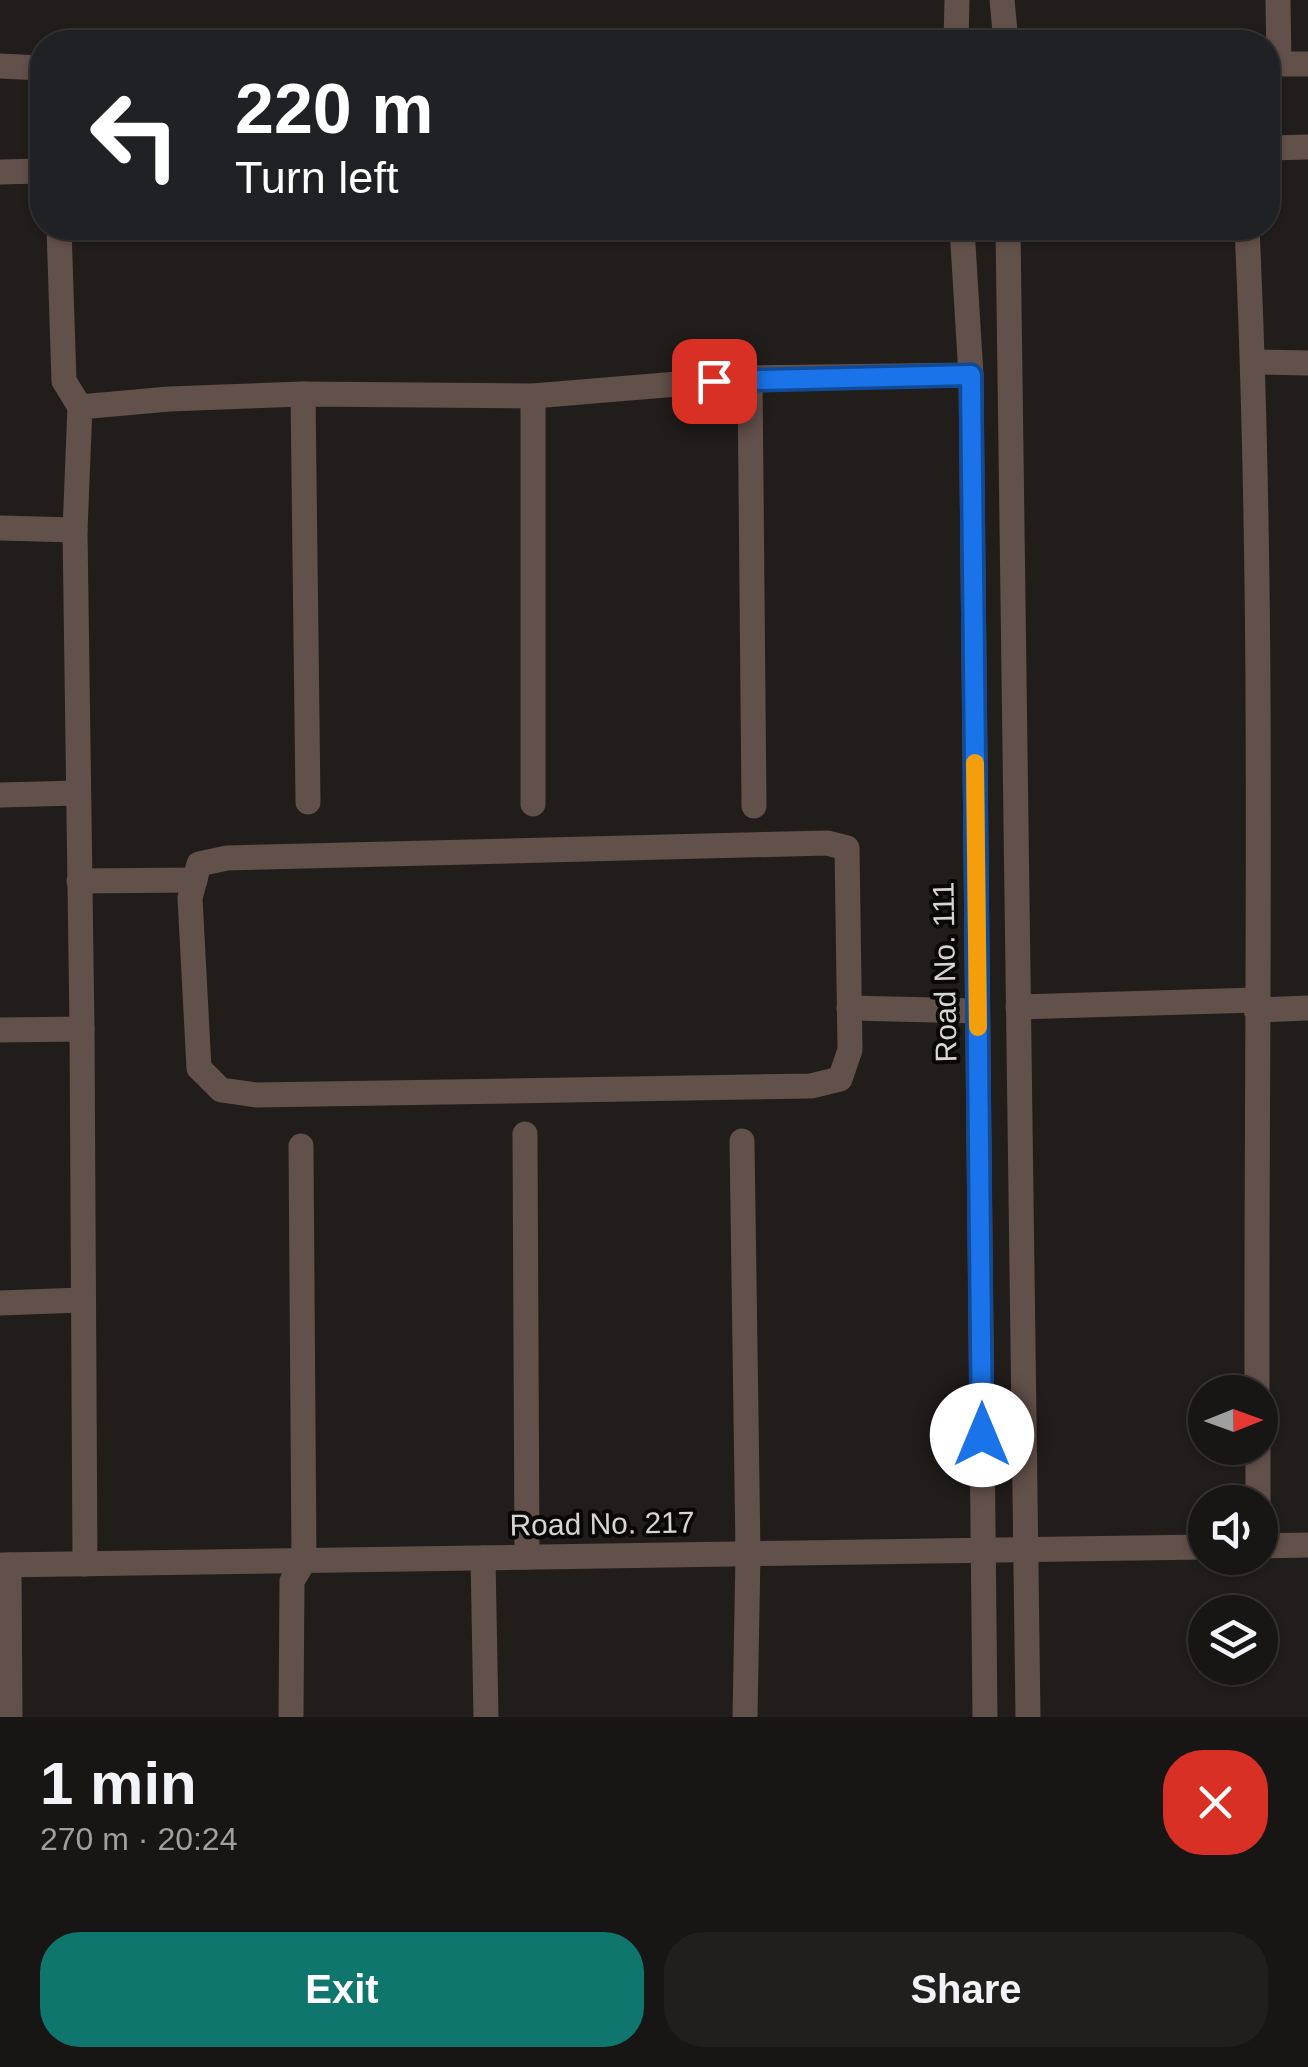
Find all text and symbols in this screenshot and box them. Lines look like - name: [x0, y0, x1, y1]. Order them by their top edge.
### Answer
- icon: left: [70, 70, 200, 200]
- text: 220 m: [235, 70, 433, 148]
- text: Turn left: [235, 152, 398, 203]
- pin: [672, 339, 757, 424]
- icon: arrive: [687, 354, 742, 409]
- street label: Road No. 111: [926, 881, 963, 1063]
- north arrow: [1188, 1375, 1278, 1465]
- map controls: [1188, 1375, 1278, 1685]
- position arrow: [930, 1383, 1034, 1487]
- button: sound: [1188, 1485, 1278, 1575]
- street label: Road No. 217: [509, 1505, 695, 1542]
- button: layers: [1188, 1595, 1278, 1685]
- text: 1 min: [40, 1750, 197, 1817]
- button: close: [1163, 1750, 1268, 1855]
- text: 270 m · 20:24: [40, 1821, 237, 1857]
- button: Exit: [40, 1932, 644, 2047]
- button: Share: [664, 1932, 1268, 2047]

